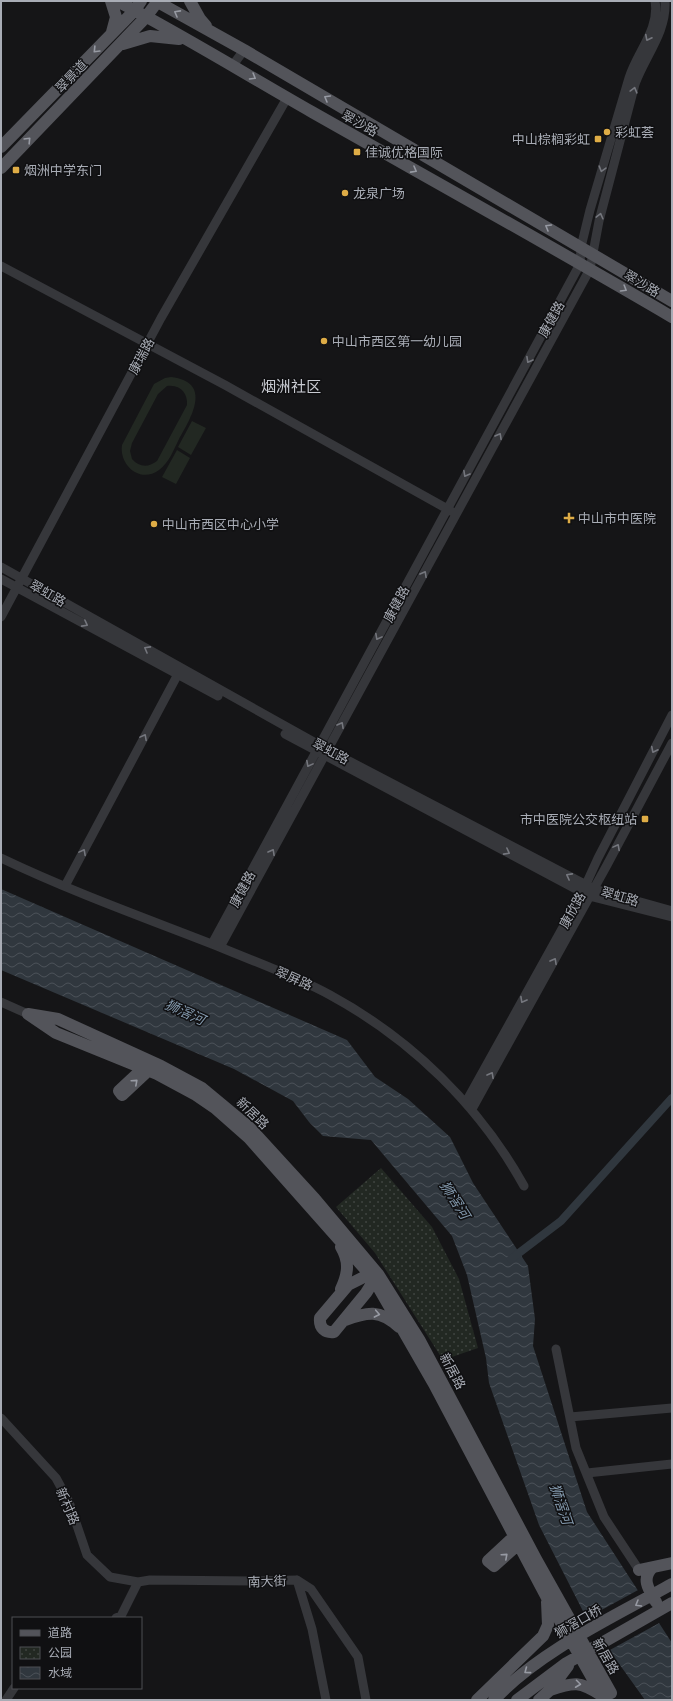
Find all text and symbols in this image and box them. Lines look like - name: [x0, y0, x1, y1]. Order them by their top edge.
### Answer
- one-way arrow: [174, 10, 181, 18]
- one-way arrow: [645, 34, 653, 42]
- one-way arrow: [93, 45, 101, 53]
- street label: 翠景道: [52, 56, 90, 96]
- one-way arrow: [249, 73, 256, 80]
- one-way arrow: [629, 87, 637, 93]
- one-way arrow: [324, 96, 331, 103]
- street label: 翠沙路: [339, 107, 381, 139]
- place label: 彩虹荟: [615, 124, 654, 140]
- marker: 彩虹荟: [602, 127, 612, 137]
- place label: 中山棕榈彩虹: [512, 131, 590, 147]
- marker: 中山棕榈彩虹: [593, 134, 603, 144]
- one-way arrow: [23, 137, 30, 144]
- place label: 佳诚优格国际: [365, 144, 443, 160]
- marker: 佳诚优格国际: [352, 147, 362, 157]
- place label: 烟洲中学东门: [24, 162, 102, 178]
- marker: 烟洲中学东门: [11, 165, 21, 175]
- one-way arrow: [410, 165, 417, 172]
- one-way arrow: [598, 165, 607, 172]
- place label: 龙泉广场: [353, 185, 405, 201]
- marker: 龙泉广场: [340, 188, 350, 198]
- one-way arrow: [595, 213, 604, 220]
- one-way arrow: [545, 225, 552, 232]
- street label: 翠沙路: [621, 266, 663, 300]
- one-way arrow: [620, 284, 627, 291]
- street label: 康健路: [535, 298, 567, 340]
- place label: 中山市西区第一幼儿园: [332, 333, 462, 349]
- street label: 康瑞路: [125, 335, 157, 377]
- marker: 中山市西区第一幼儿园: [319, 336, 329, 346]
- one-way arrow: [526, 356, 533, 363]
- district label: 烟洲社区: [261, 378, 321, 396]
- one-way arrow: [495, 433, 502, 440]
- one-way arrow: [463, 470, 471, 477]
- place label: 中山市中医院: [578, 510, 656, 526]
- marker: 中山市中医院: [563, 512, 575, 524]
- place label: 中山市西区中心小学: [162, 516, 279, 532]
- marker: 中山市西区中心小学: [149, 519, 159, 529]
- one-way arrow: [419, 571, 426, 579]
- street label: 翠虹路: [27, 576, 69, 610]
- street label: 康健路: [380, 583, 412, 625]
- one-way arrow: [80, 620, 88, 627]
- one-way arrow: [375, 633, 383, 641]
- one-way arrow: [143, 646, 151, 653]
- one-way arrow: [336, 722, 344, 730]
- one-way arrow: [140, 734, 147, 741]
- street label: 翠虹路: [310, 735, 352, 767]
- one-way arrow: [651, 746, 659, 753]
- one-way arrow: [307, 760, 314, 767]
- place label: 市中医院公交枢纽站: [520, 811, 637, 827]
- marker: 市中医院公交枢纽站: [640, 814, 650, 824]
- one-way arrow: [612, 844, 619, 852]
- one-way arrow: [503, 848, 510, 855]
- one-way arrow: [79, 849, 86, 856]
- one-way arrow: [267, 849, 275, 856]
- street label: 康健路: [226, 868, 258, 910]
- one-way arrow: [566, 873, 573, 881]
- street label: 翠虹路: [599, 883, 641, 909]
- street label: 康欣路: [556, 889, 588, 931]
- one-way arrow: [549, 958, 556, 965]
- street label: 翠屏路: [273, 963, 315, 993]
- water label: 狮滘河: [162, 995, 211, 1030]
- one-way arrow: [520, 996, 527, 1003]
- one-way arrow: [486, 1072, 493, 1079]
- one-way arrow: [130, 1080, 138, 1087]
- street label: 新居路: [233, 1094, 273, 1132]
- water label: 狮滘河: [436, 1177, 476, 1225]
- one-way arrow: [374, 1310, 380, 1318]
- street label: 新居路: [437, 1350, 469, 1392]
- water label: 狮滘河: [546, 1481, 577, 1530]
- street label: 新村路: [53, 1485, 83, 1527]
- one-way arrow: [500, 1553, 508, 1561]
- street label: 南大街: [247, 1572, 287, 1590]
- one-way arrow: [635, 1599, 642, 1606]
- street label: 狮滘口桥: [551, 1601, 605, 1641]
- legend: [12, 1617, 142, 1689]
- text: 道路: [48, 1625, 72, 1640]
- street label: 新居路: [589, 1635, 623, 1677]
- text: 公园: [48, 1645, 72, 1660]
- text: 水域: [48, 1665, 72, 1680]
- one-way arrow: [524, 1666, 531, 1673]
- one-way arrow: [575, 1680, 581, 1689]

